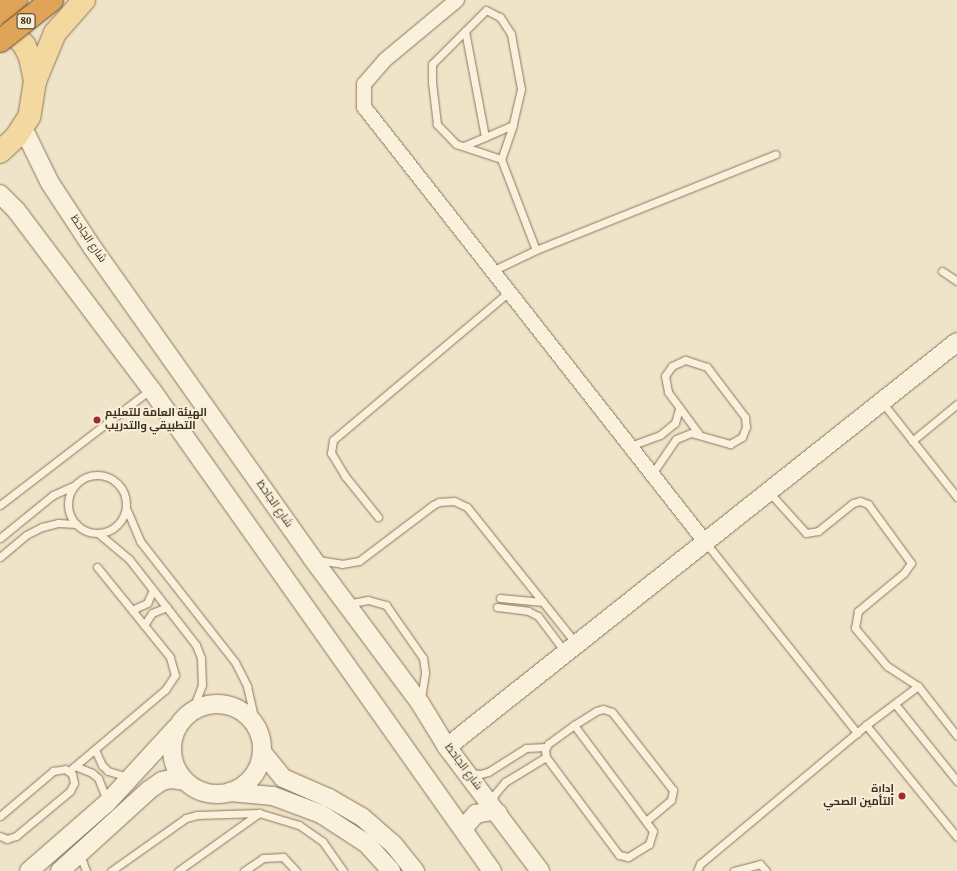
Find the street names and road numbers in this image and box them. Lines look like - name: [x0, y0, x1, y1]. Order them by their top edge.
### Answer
- road number: 80: [16, 13, 36, 29]
- street label: شارع الجاحظ: [67, 213, 109, 265]
- street label: شارع الجاحظ: [253, 478, 295, 530]
- street label: شارع الجاحظ: [441, 741, 485, 793]

